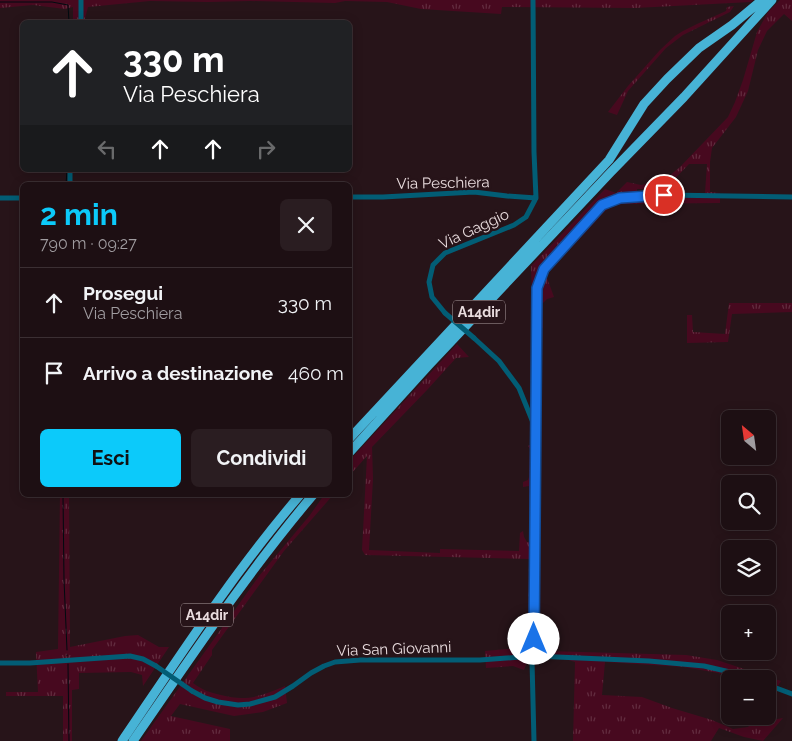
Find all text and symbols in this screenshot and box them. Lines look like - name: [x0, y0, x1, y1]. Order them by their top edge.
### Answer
- text: 330 m: [123, 39, 225, 80]
- icon: ahead: [40, 40, 105, 105]
- text: Via Peschiera: [123, 81, 260, 107]
- icon: left: [93, 135, 121, 163]
- icon: ahead: [146, 135, 174, 163]
- icon: ahead: [199, 135, 227, 163]
- icon: right: [252, 135, 280, 163]
- street label: Via Peschiera: [396, 173, 490, 193]
- pin: [643, 174, 685, 216]
- icon: arrive: [650, 181, 678, 209]
- text: 2 min: [40, 197, 118, 232]
- button: close: [280, 199, 332, 251]
- street label: Via Gaggio: [436, 205, 512, 253]
- text: 790 m · 09:27: [40, 234, 137, 253]
- text: Prosegui: [83, 282, 163, 304]
- icon: ahead: [40, 289, 68, 317]
- text: 330 m: [278, 292, 332, 314]
- road number: A14dir: [453, 300, 505, 324]
- text: Via Peschiera: [83, 304, 182, 323]
- icon: arrive: [40, 359, 68, 387]
- text: Arrivo a destinazione: [83, 362, 273, 384]
- text: 460 m: [288, 362, 344, 384]
- north arrow: [721, 410, 776, 465]
- map controls: [721, 410, 776, 725]
- button: Esci: [40, 429, 181, 487]
- button: Condividi: [191, 429, 332, 487]
- button: search: [721, 475, 776, 530]
- button: layers: [721, 540, 776, 595]
- road number: A14dir: [181, 604, 233, 626]
- button: +: [721, 605, 776, 660]
- position arrow: [507, 612, 559, 664]
- street label: Via San Giovanni: [336, 638, 452, 660]
- button: −: [721, 670, 776, 725]

